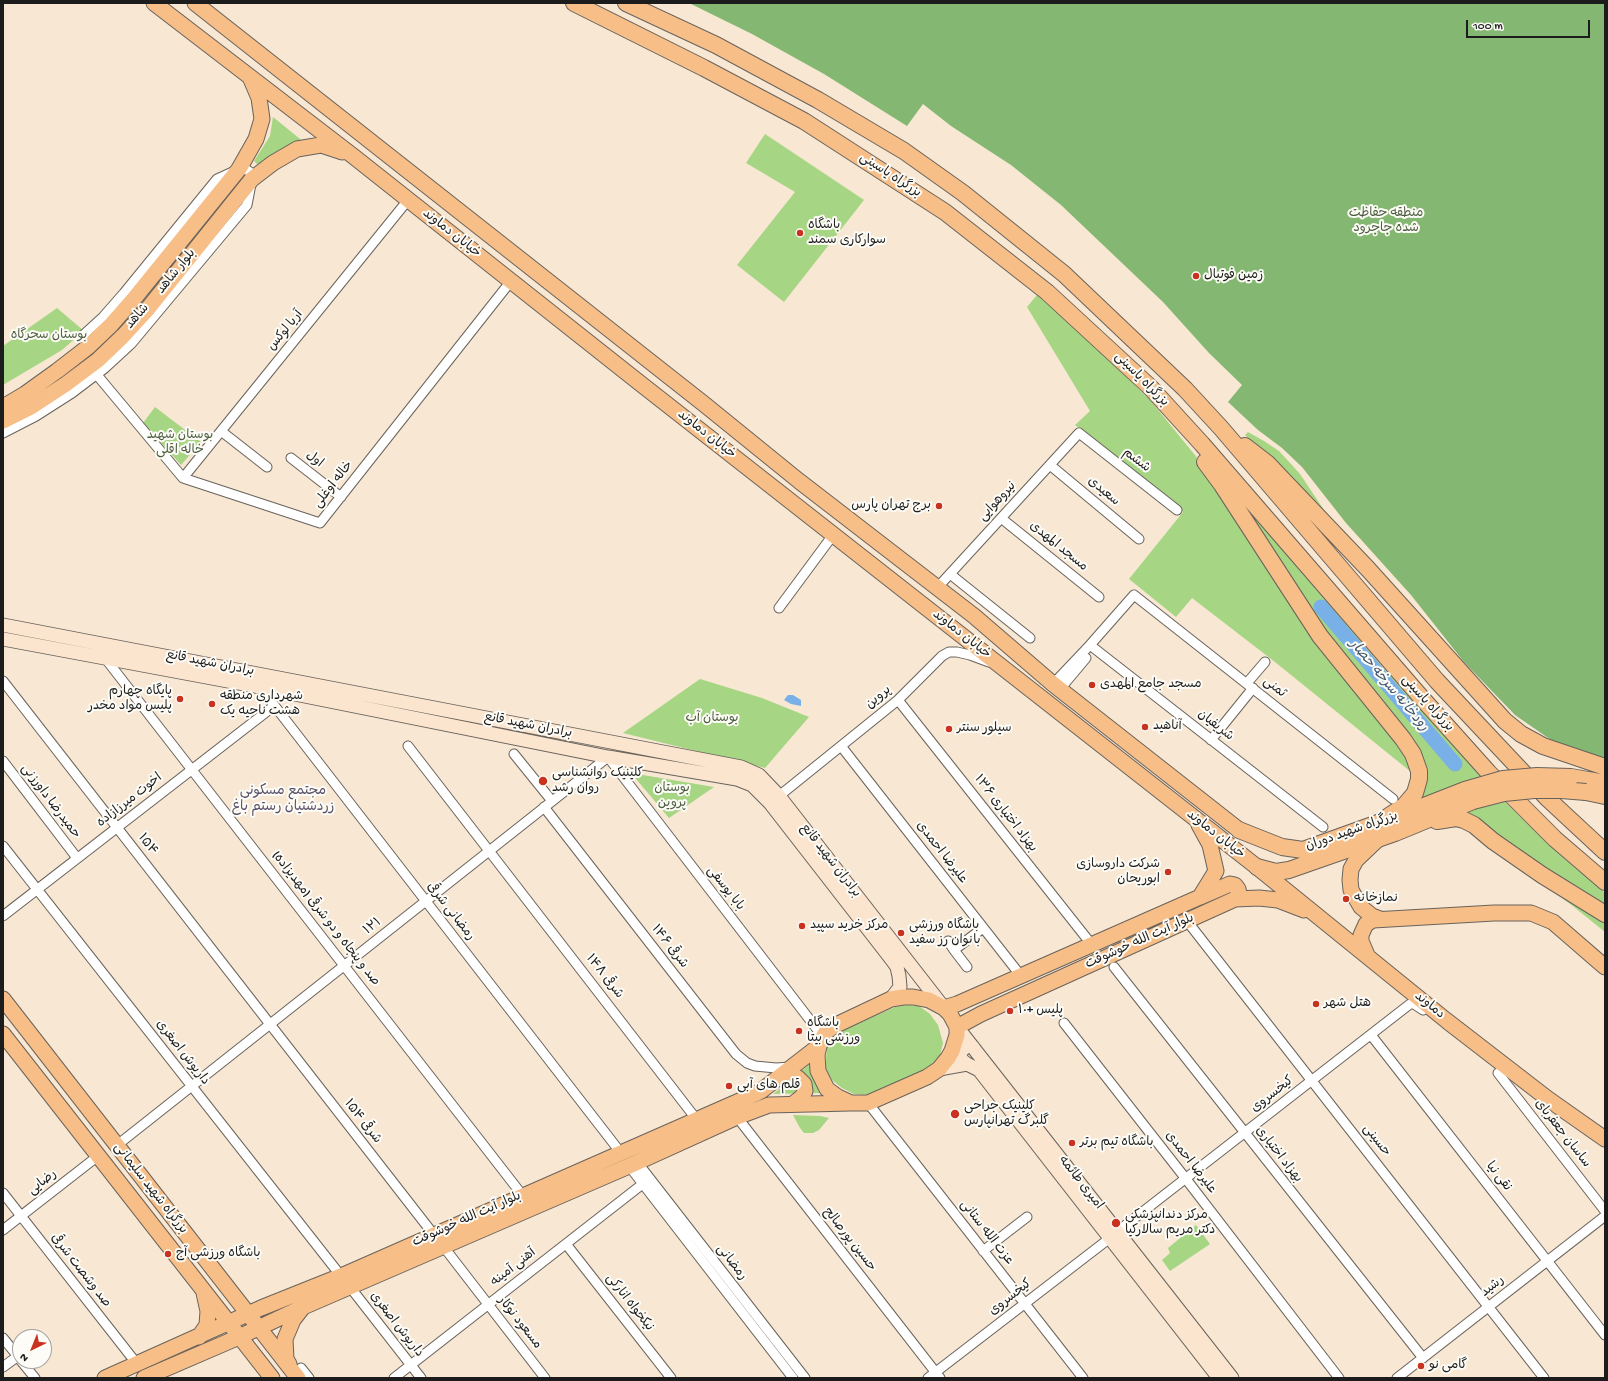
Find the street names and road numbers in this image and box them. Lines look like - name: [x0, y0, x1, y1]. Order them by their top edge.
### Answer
- street label: بزرگراه یاسینی: [856, 150, 924, 202]
- street label: خیابان دماوند: [419, 206, 483, 262]
- street label: بلوار شاهد: [154, 246, 200, 298]
- street label: شاهد: [123, 301, 153, 333]
- street label: آریا لوکس: [265, 308, 307, 354]
- street label: بزرگراه یاسینی: [1111, 350, 1171, 410]
- street label: خیابان دماوند: [674, 407, 738, 463]
- street label: ششم: [1119, 445, 1153, 477]
- street label: اول: [302, 448, 326, 472]
- street label: خاله اوغلی: [311, 458, 357, 512]
- street label: سعیدی: [1084, 474, 1122, 510]
- street label: نیروهوایی: [976, 479, 1020, 525]
- street label: مسجد المهدی: [1026, 519, 1090, 575]
- street label: خیابان دماوند: [929, 607, 993, 663]
- street label: برادران شهید قانع: [165, 648, 255, 680]
- street label: بزرگراه یاسینی: [1398, 673, 1456, 735]
- street label: ثمنی: [1259, 674, 1289, 702]
- street label: پروین: [863, 683, 895, 713]
- street label: شریفیان: [1194, 707, 1236, 745]
- street label: برادران شهید قانع: [483, 710, 573, 742]
- street label: حمیدرضا داورزنی: [17, 762, 83, 842]
- street label: اخوت میرزازاده: [94, 771, 166, 831]
- street label: بهزاد اختیاری ۱۳۶: [970, 772, 1040, 856]
- street label: خیابان دماوند: [1183, 807, 1247, 863]
- street label: بزرگراه شهید دوران: [1304, 809, 1400, 855]
- street label: علیرضا احمدی: [912, 819, 970, 887]
- street label: برادران شهید قانع: [796, 821, 864, 901]
- street label: ۱۵۴: [134, 831, 160, 859]
- street label: صد و پنجاه و دو شرقی (مهدیزاده): [267, 848, 383, 990]
- street label: بابا یوسفی: [703, 864, 747, 914]
- street label: رمضانی شرقی: [422, 880, 478, 944]
- street label: بلوار آیت الله خوشوقت: [1083, 911, 1197, 973]
- street label: ۱۲۱: [361, 915, 385, 939]
- street label: ۱۴۶ شرقی: [647, 922, 691, 972]
- street label: ۱۴۸ شرقی: [582, 952, 626, 1002]
- street label: دماوند: [1411, 989, 1447, 1023]
- street label: داریوش اصغری: [152, 1017, 212, 1089]
- street label: کیخسروی: [1248, 1073, 1298, 1117]
- street label: ۱۵۴ شرقی: [340, 1097, 384, 1147]
- street label: ساسان جعفربای: [1530, 1097, 1594, 1171]
- street label: حسینی: [1359, 1122, 1393, 1160]
- street label: بهزاد اختیاری: [1251, 1124, 1305, 1186]
- street label: علیرضا احمدی: [1161, 1129, 1219, 1197]
- street label: بزرگراه شهید سلیمانی: [110, 1140, 190, 1238]
- street label: امیری طائمه: [1054, 1153, 1106, 1213]
- street label: نقی نیا: [1482, 1159, 1514, 1195]
- street label: رضایی: [25, 1167, 61, 1199]
- street label: بلوار آیت الله خوشوقت: [410, 1189, 524, 1251]
- street label: عزت الله ستانی: [956, 1197, 1016, 1269]
- street label: حسین پورصالح: [819, 1205, 879, 1275]
- street label: صد وشصت شرقی: [46, 1231, 114, 1311]
- street label: رمضانی: [712, 1242, 750, 1284]
- street label: آهنی آمینه: [488, 1246, 540, 1290]
- street label: نیکخواه انارکی: [602, 1271, 656, 1335]
- street label: رشید: [1478, 1273, 1508, 1301]
- street label: کیخسروی: [986, 1276, 1036, 1320]
- street label: داریوش اصغری: [366, 1289, 426, 1361]
- street label: مسعود نوکار: [494, 1293, 544, 1353]

